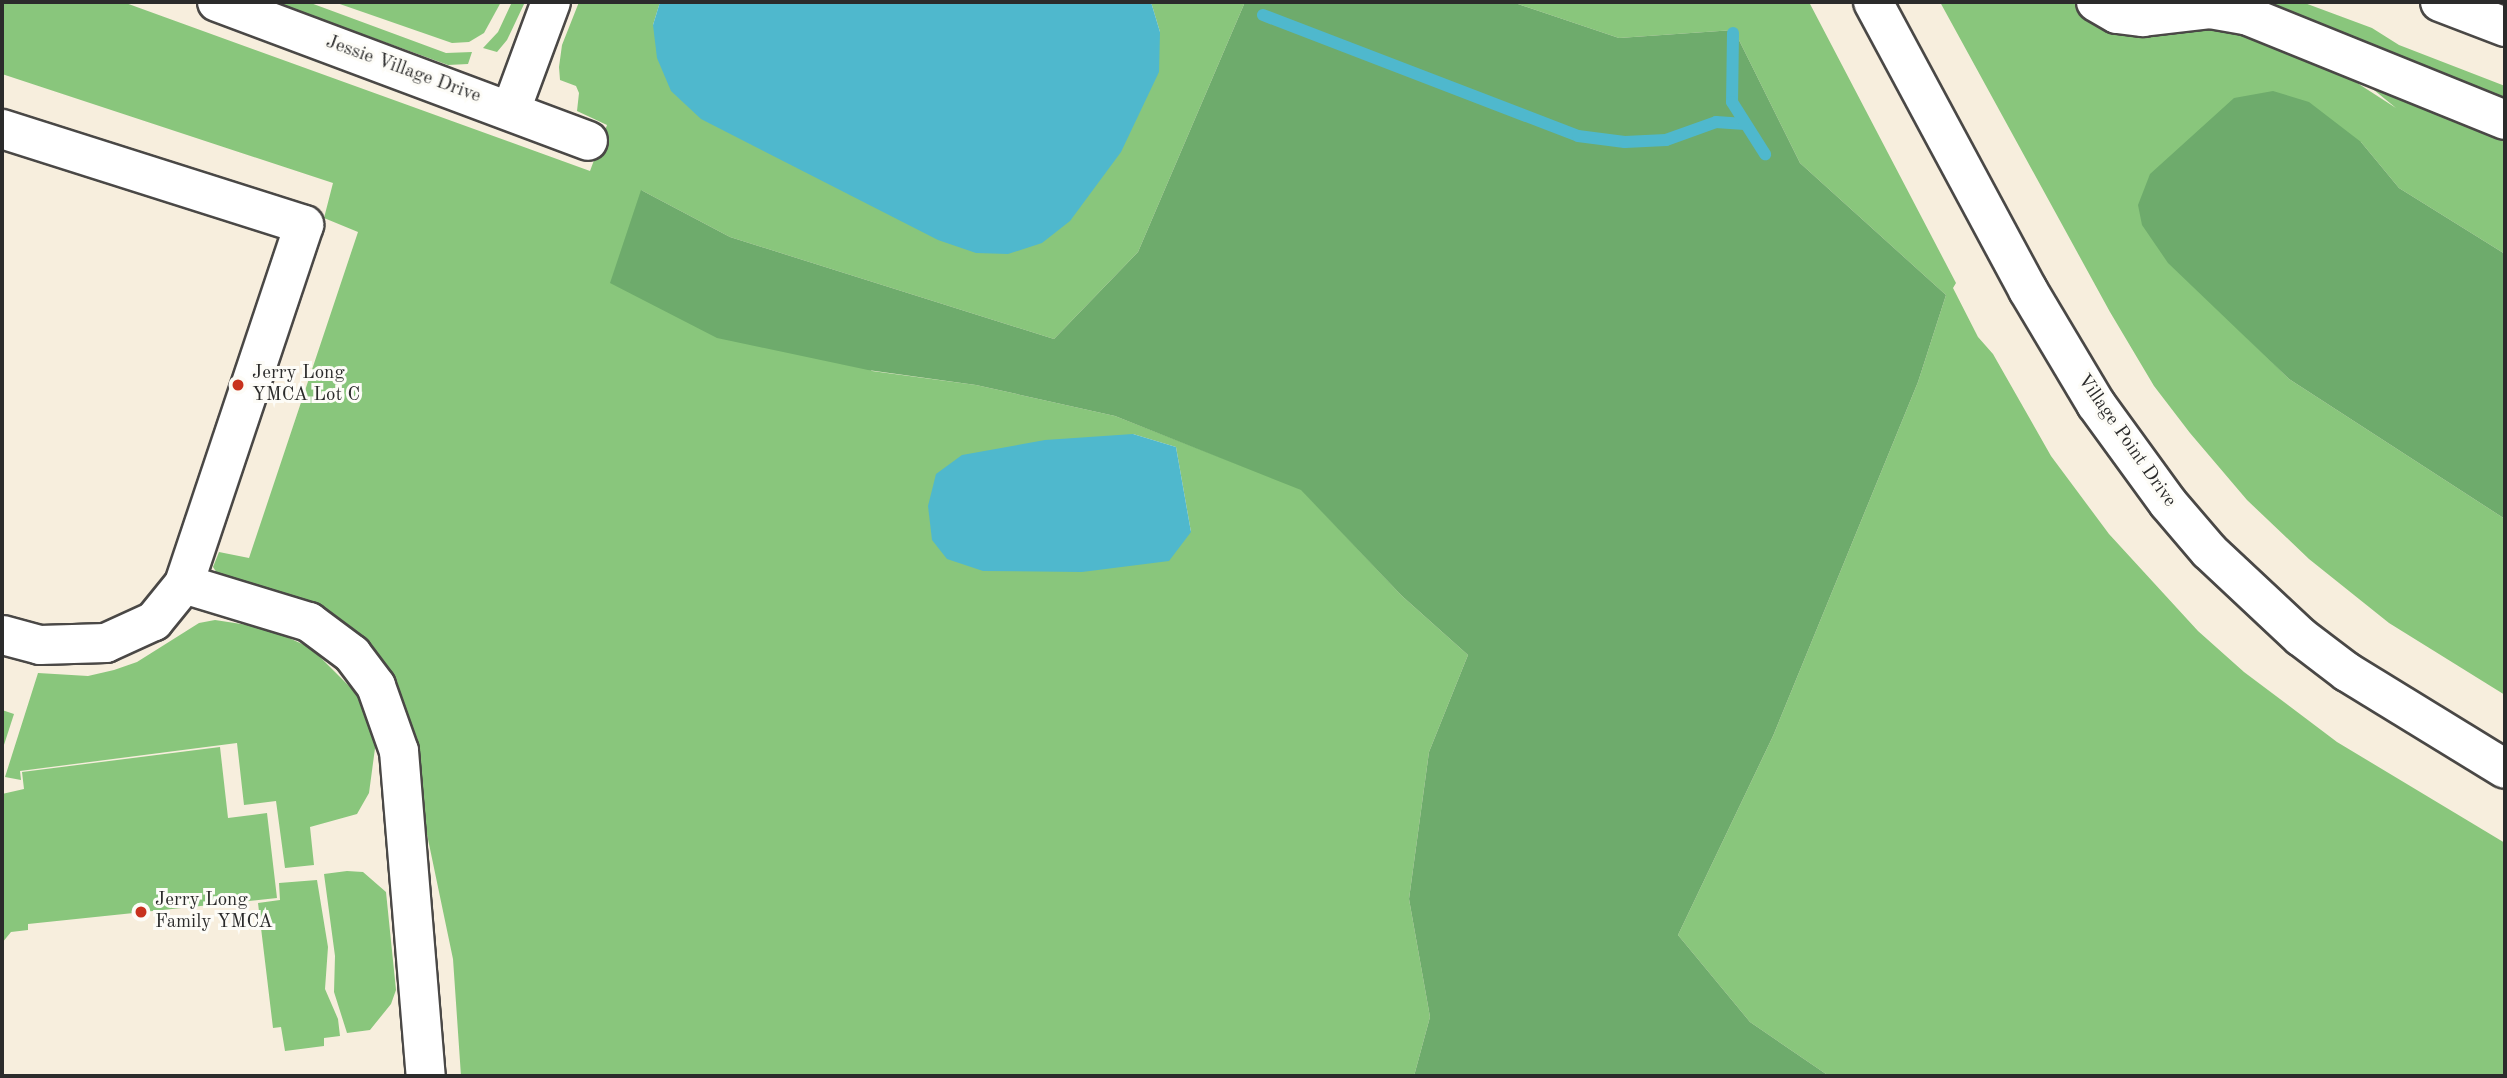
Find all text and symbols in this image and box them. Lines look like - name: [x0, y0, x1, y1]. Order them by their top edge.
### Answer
- street label: Jessie Village Drive: [322, 31, 484, 109]
- place label: Jerry Long YMCA Lot C: [252, 363, 360, 407]
- street label: Village Point Drive: [2072, 370, 2180, 512]
- marker: Jerry Long YMCA Lot C: [230, 377, 246, 393]
- place label: Jerry Long Family YMCA: [155, 890, 273, 934]
- marker: Jerry Long Family YMCA: [133, 904, 149, 920]

